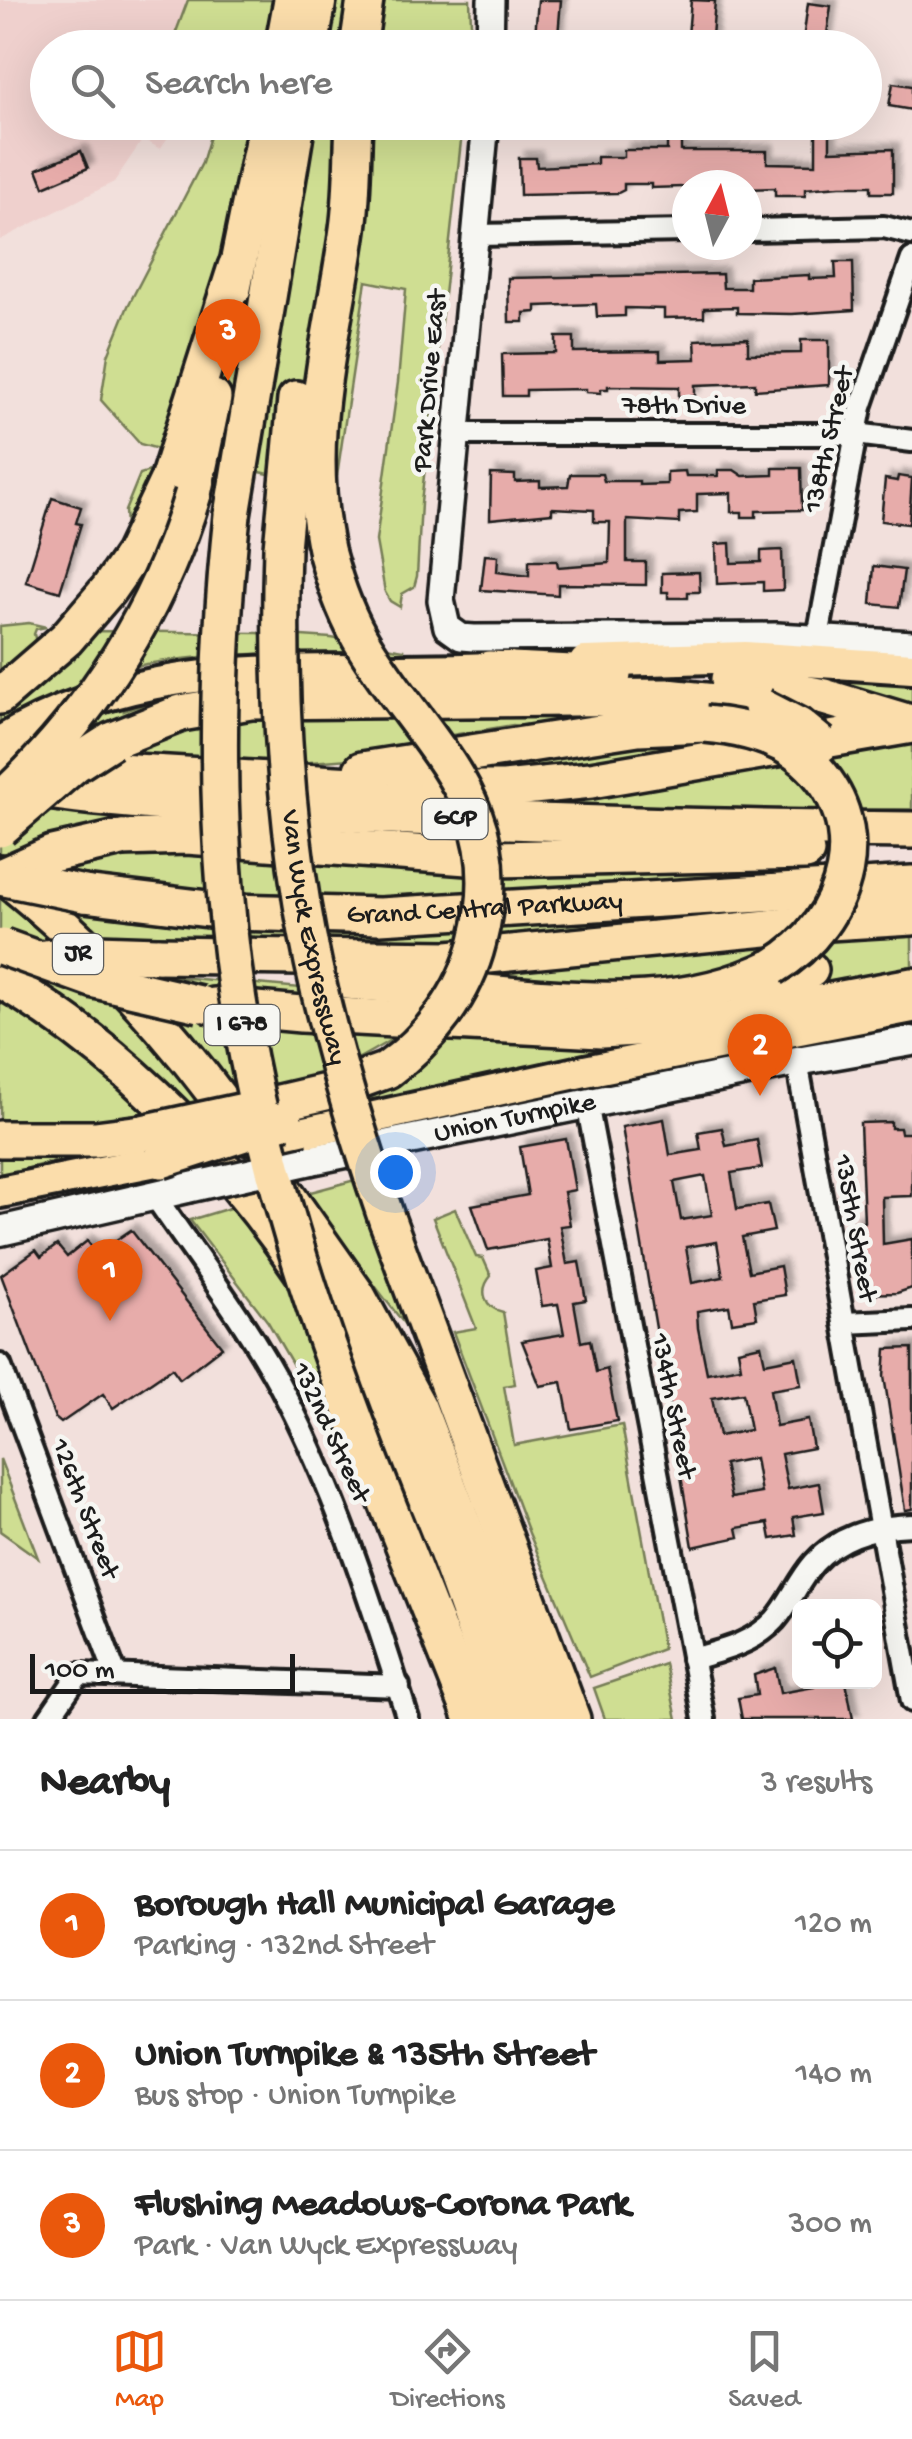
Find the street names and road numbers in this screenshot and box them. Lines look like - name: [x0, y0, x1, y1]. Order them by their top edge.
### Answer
- street label: Park Drive East: [407, 286, 456, 474]
- street label: 138th Street: [797, 361, 863, 517]
- street label: 78th Drive: [621, 391, 747, 424]
- road number: GCP: [422, 799, 488, 839]
- street label: Van Wyck Expressway: [273, 807, 354, 1069]
- street label: Grand Central Parkway: [346, 885, 624, 933]
- road number: JR: [53, 934, 103, 974]
- road number: I 678: [204, 1005, 280, 1045]
- street label: Union Turnpike: [431, 1086, 599, 1151]
- street label: 135th Street: [825, 1151, 884, 1306]
- street label: 134th Street: [642, 1330, 703, 1484]
- street label: 132nd Street: [283, 1357, 378, 1511]
- street label: 126th Street: [42, 1434, 127, 1586]

